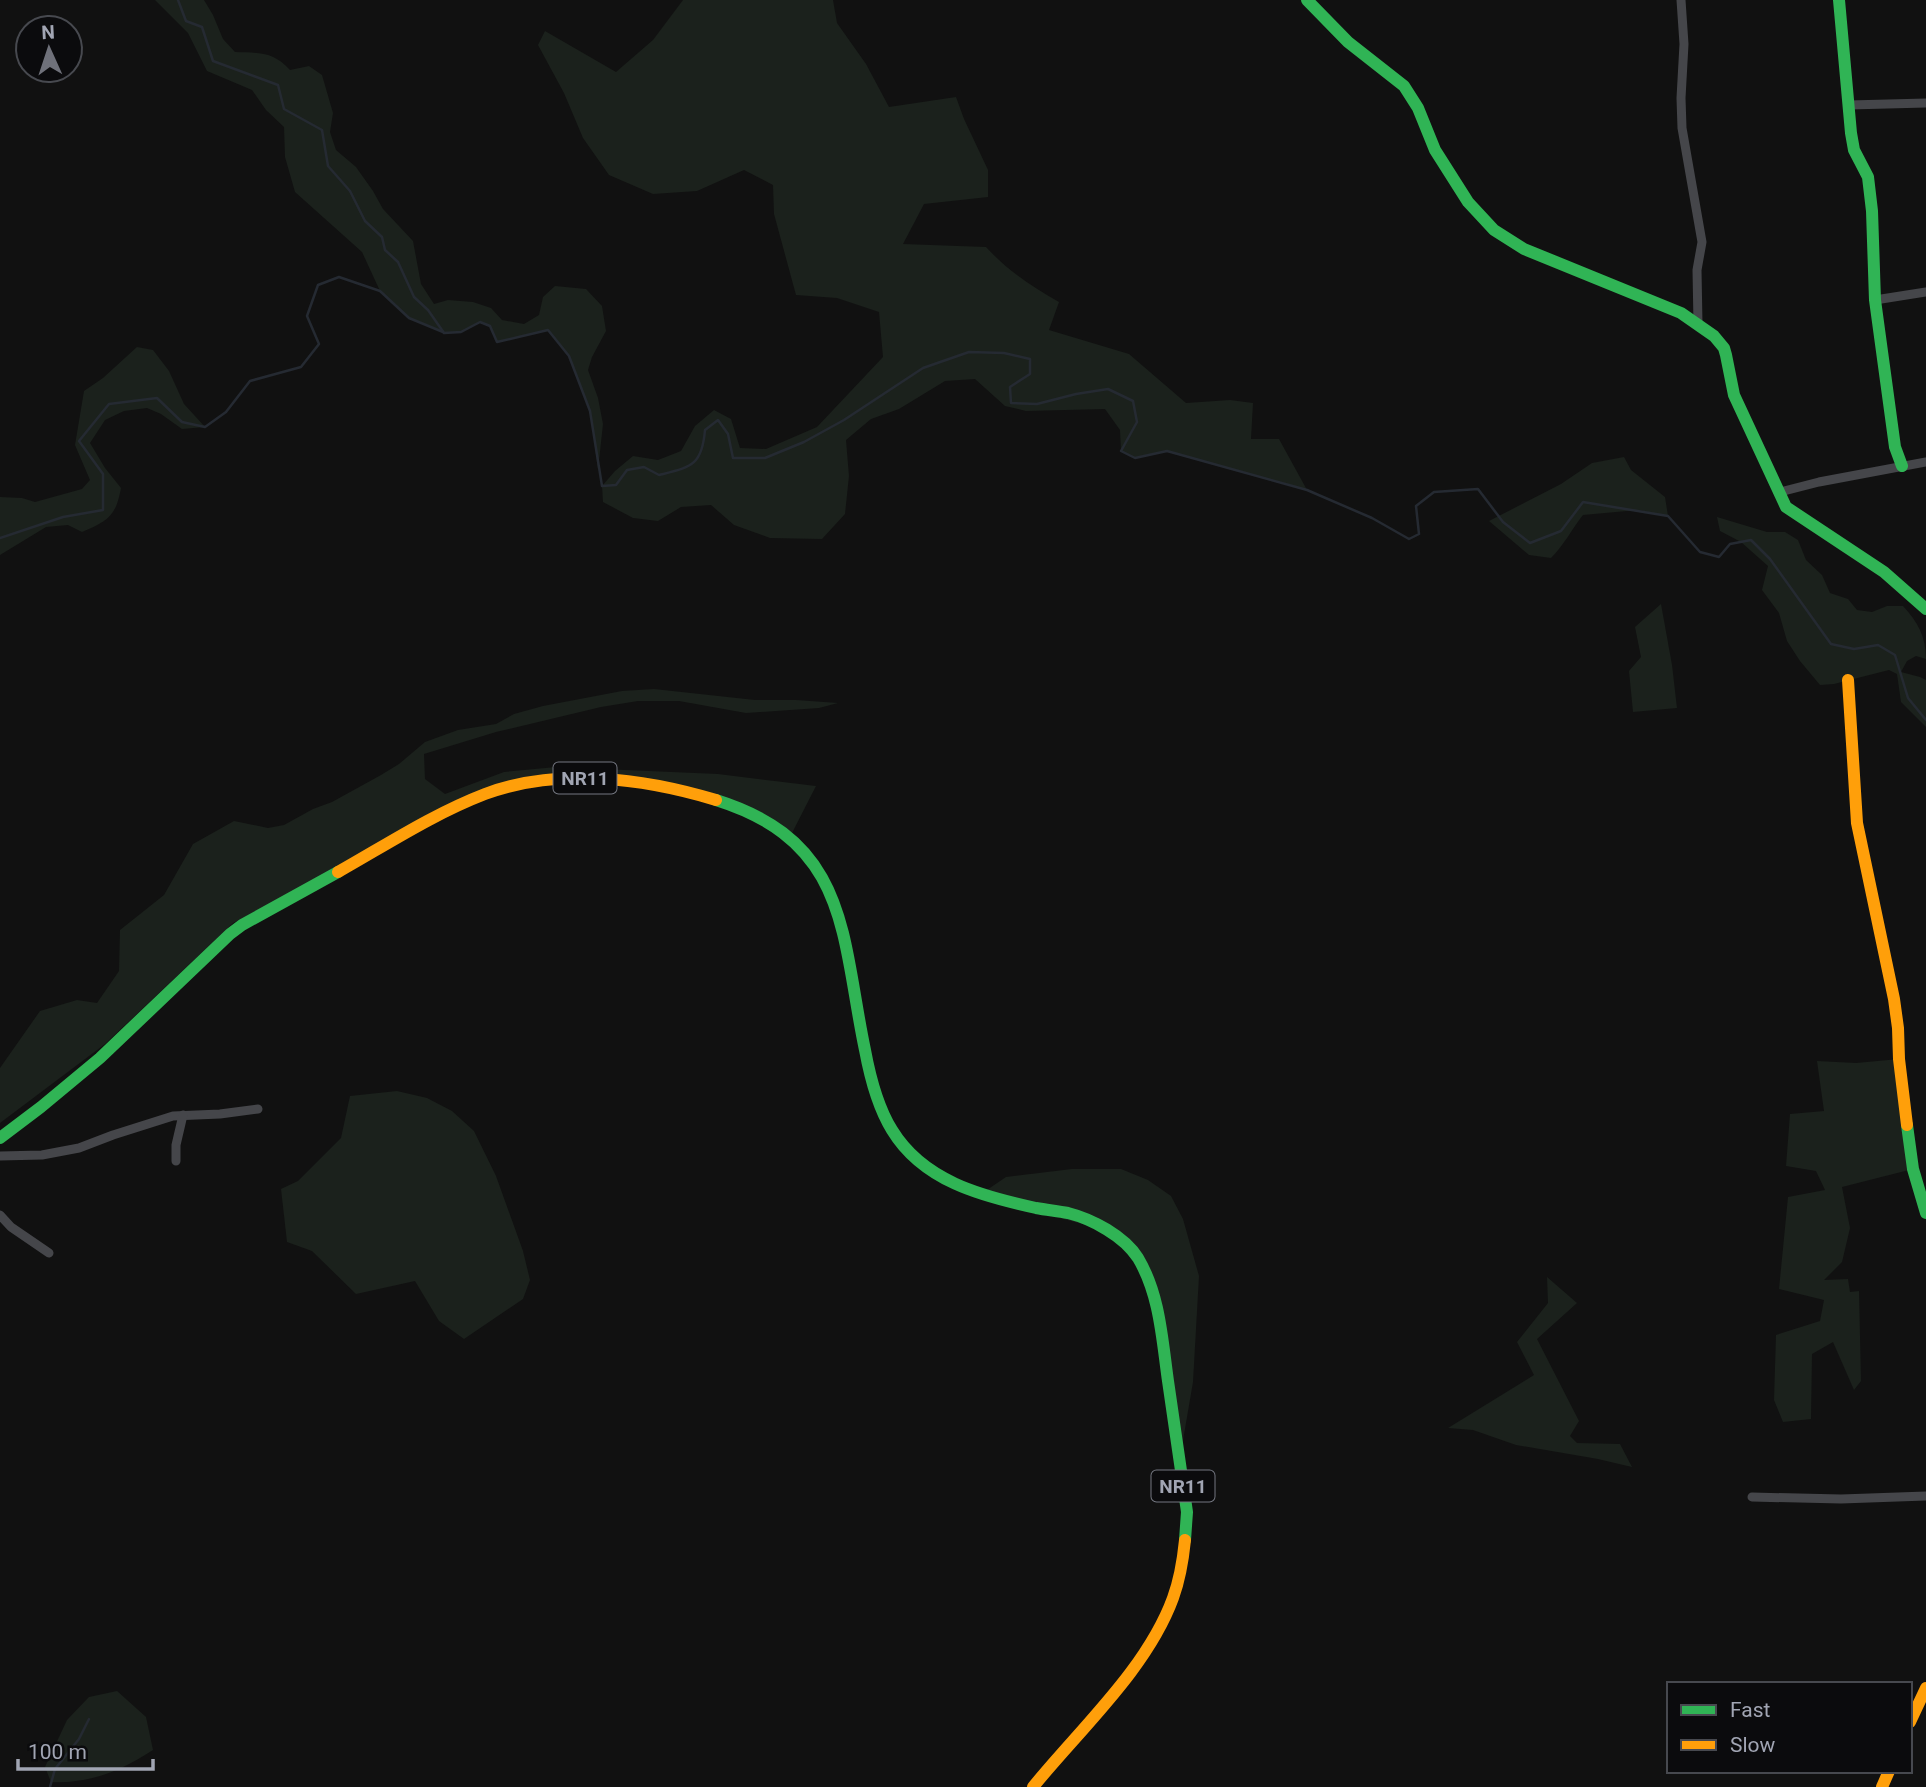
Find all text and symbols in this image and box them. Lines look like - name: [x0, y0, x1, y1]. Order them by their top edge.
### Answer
- north arrow: [14, 14, 84, 84]
- text: N: [41, 21, 55, 44]
- road number: NR11: [554, 762, 616, 793]
- road number: NR11: [1152, 1470, 1214, 1502]
- legend: [1667, 1682, 1912, 1773]
- text: Fast: [1730, 1698, 1771, 1722]
- scale bar: [18, 1728, 152, 1772]
- text: Slow: [1730, 1733, 1776, 1757]
- text: 100 m: [28, 1740, 87, 1764]

